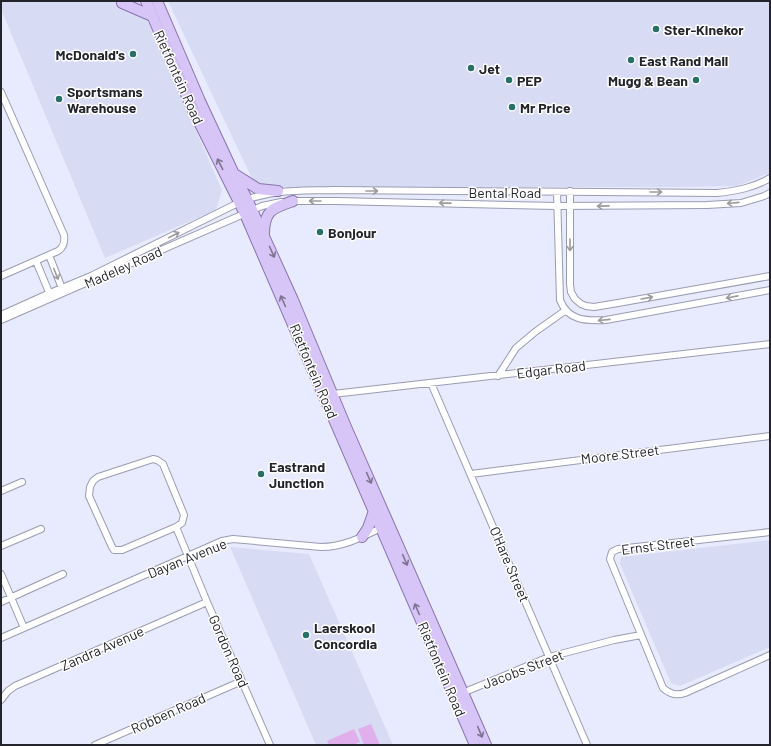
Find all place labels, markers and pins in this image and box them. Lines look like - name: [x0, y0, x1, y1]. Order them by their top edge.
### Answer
- place label: Ster-Kinekor: [664, 21, 744, 38]
- marker: Ster-Kinekor: [651, 24, 661, 34]
- place label: McDonald's: [56, 46, 125, 63]
- marker: McDonald's: [128, 49, 138, 59]
- place label: East Rand Mall: [639, 52, 728, 69]
- marker: East Rand Mall: [626, 55, 636, 65]
- place label: Jet: [479, 60, 500, 77]
- marker: Jet: [466, 63, 476, 73]
- place label: PEP: [517, 72, 542, 89]
- place label: Mugg & Bean: [608, 72, 688, 89]
- marker: PEP: [504, 75, 514, 85]
- marker: Mugg & Bean: [691, 75, 701, 85]
- place label: Sportsmans Warehouse: [67, 83, 143, 116]
- marker: Sportsmans Warehouse: [54, 94, 64, 104]
- place label: Mr Price: [520, 99, 571, 116]
- marker: Mr Price: [507, 102, 517, 112]
- place label: Bonjour: [328, 224, 377, 241]
- marker: Bonjour: [315, 227, 325, 237]
- place label: Eastrand Junction: [269, 458, 325, 491]
- marker: Eastrand Junction: [256, 469, 266, 479]
- place label: Laerskool Concordia: [314, 619, 377, 652]
- marker: Laerskool Concordia: [301, 630, 311, 640]

